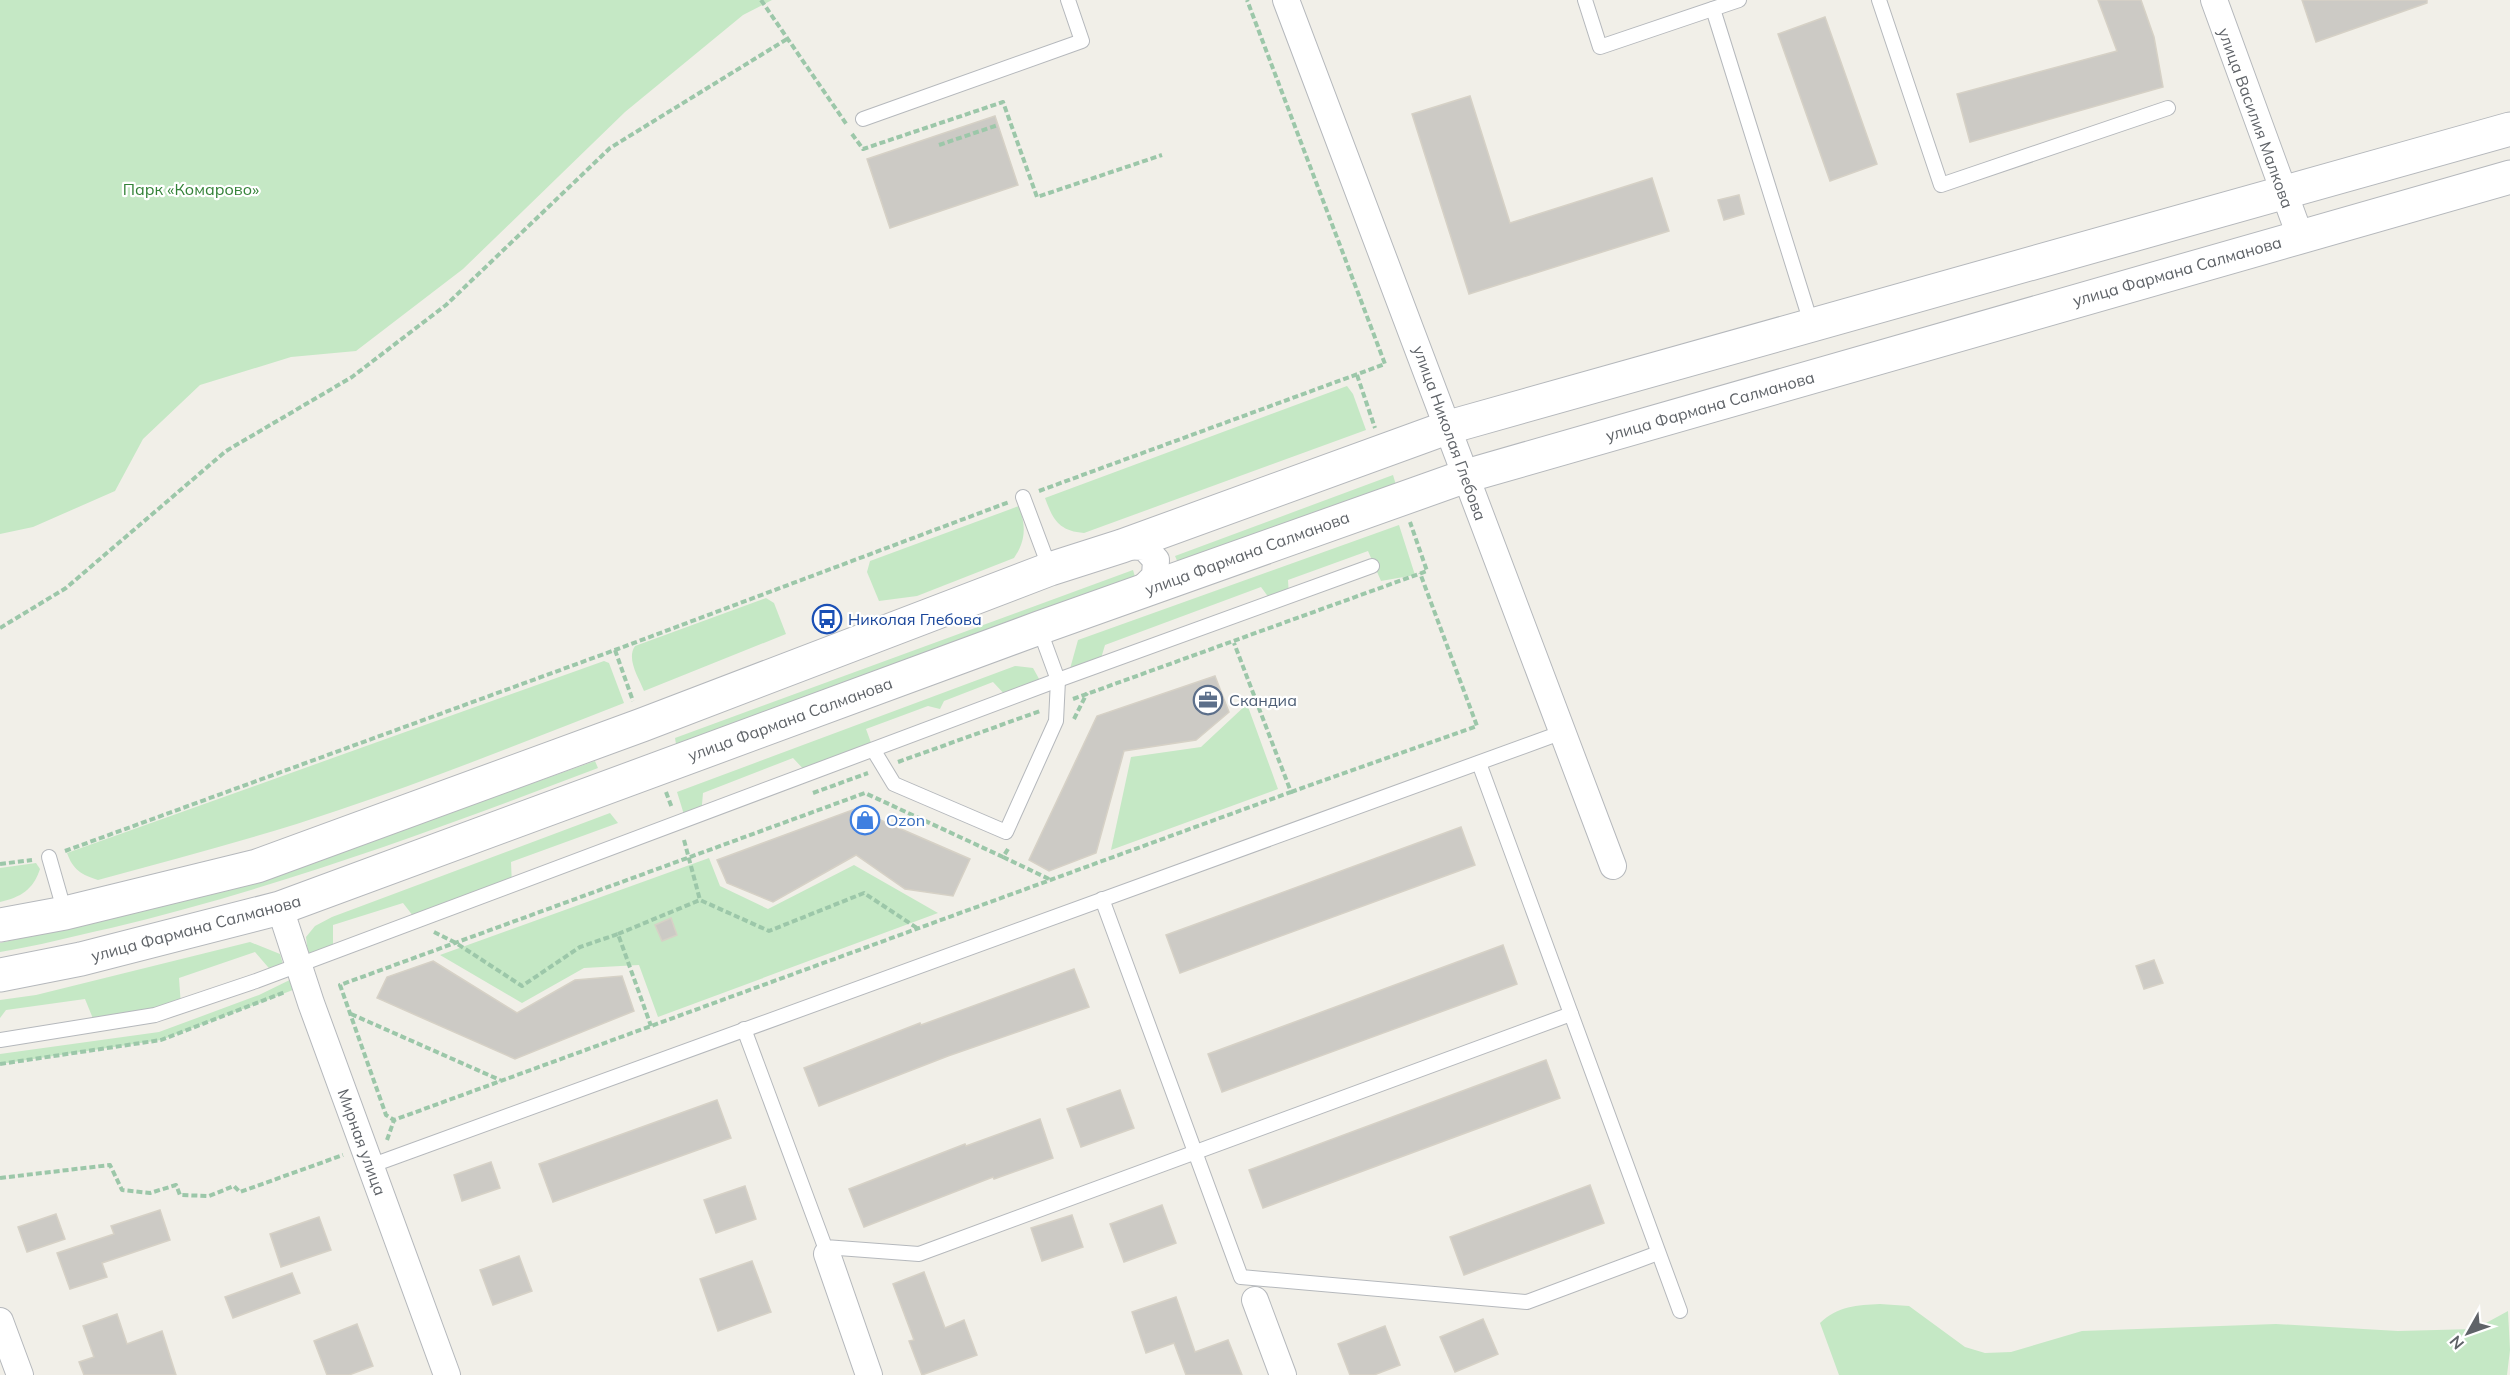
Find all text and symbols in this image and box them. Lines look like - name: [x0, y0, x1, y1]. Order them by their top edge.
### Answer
- street label: улица Василия Малкова: [2214, 25, 2298, 211]
- park label: Парк «Комарово»: [123, 179, 259, 199]
- street label: улица Фармана Салманова: [2070, 232, 2284, 310]
- street label: улица Николая Глебова: [1409, 343, 1491, 523]
- street label: улица Фармана Салманова: [1603, 367, 1817, 445]
- street label: улица Фармана Салманова: [1142, 507, 1352, 599]
- bus stop icon: Николая Глебова: [811, 603, 843, 635]
- place label: Николая Глебова: [848, 609, 982, 629]
- street label: улица Фармана Салманова: [685, 673, 895, 765]
- office icon: Скандиа: [1192, 684, 1224, 716]
- place label: Скандиа: [1229, 690, 1297, 710]
- shop icon: Ozon: [849, 804, 881, 836]
- place label: Ozon: [886, 810, 925, 830]
- street label: улица Фармана Салманова: [89, 890, 303, 966]
- street label: Мирная улица: [333, 1086, 391, 1198]
- north arrow: [2438, 1303, 2498, 1363]
- text: N: [2445, 1332, 2468, 1354]

